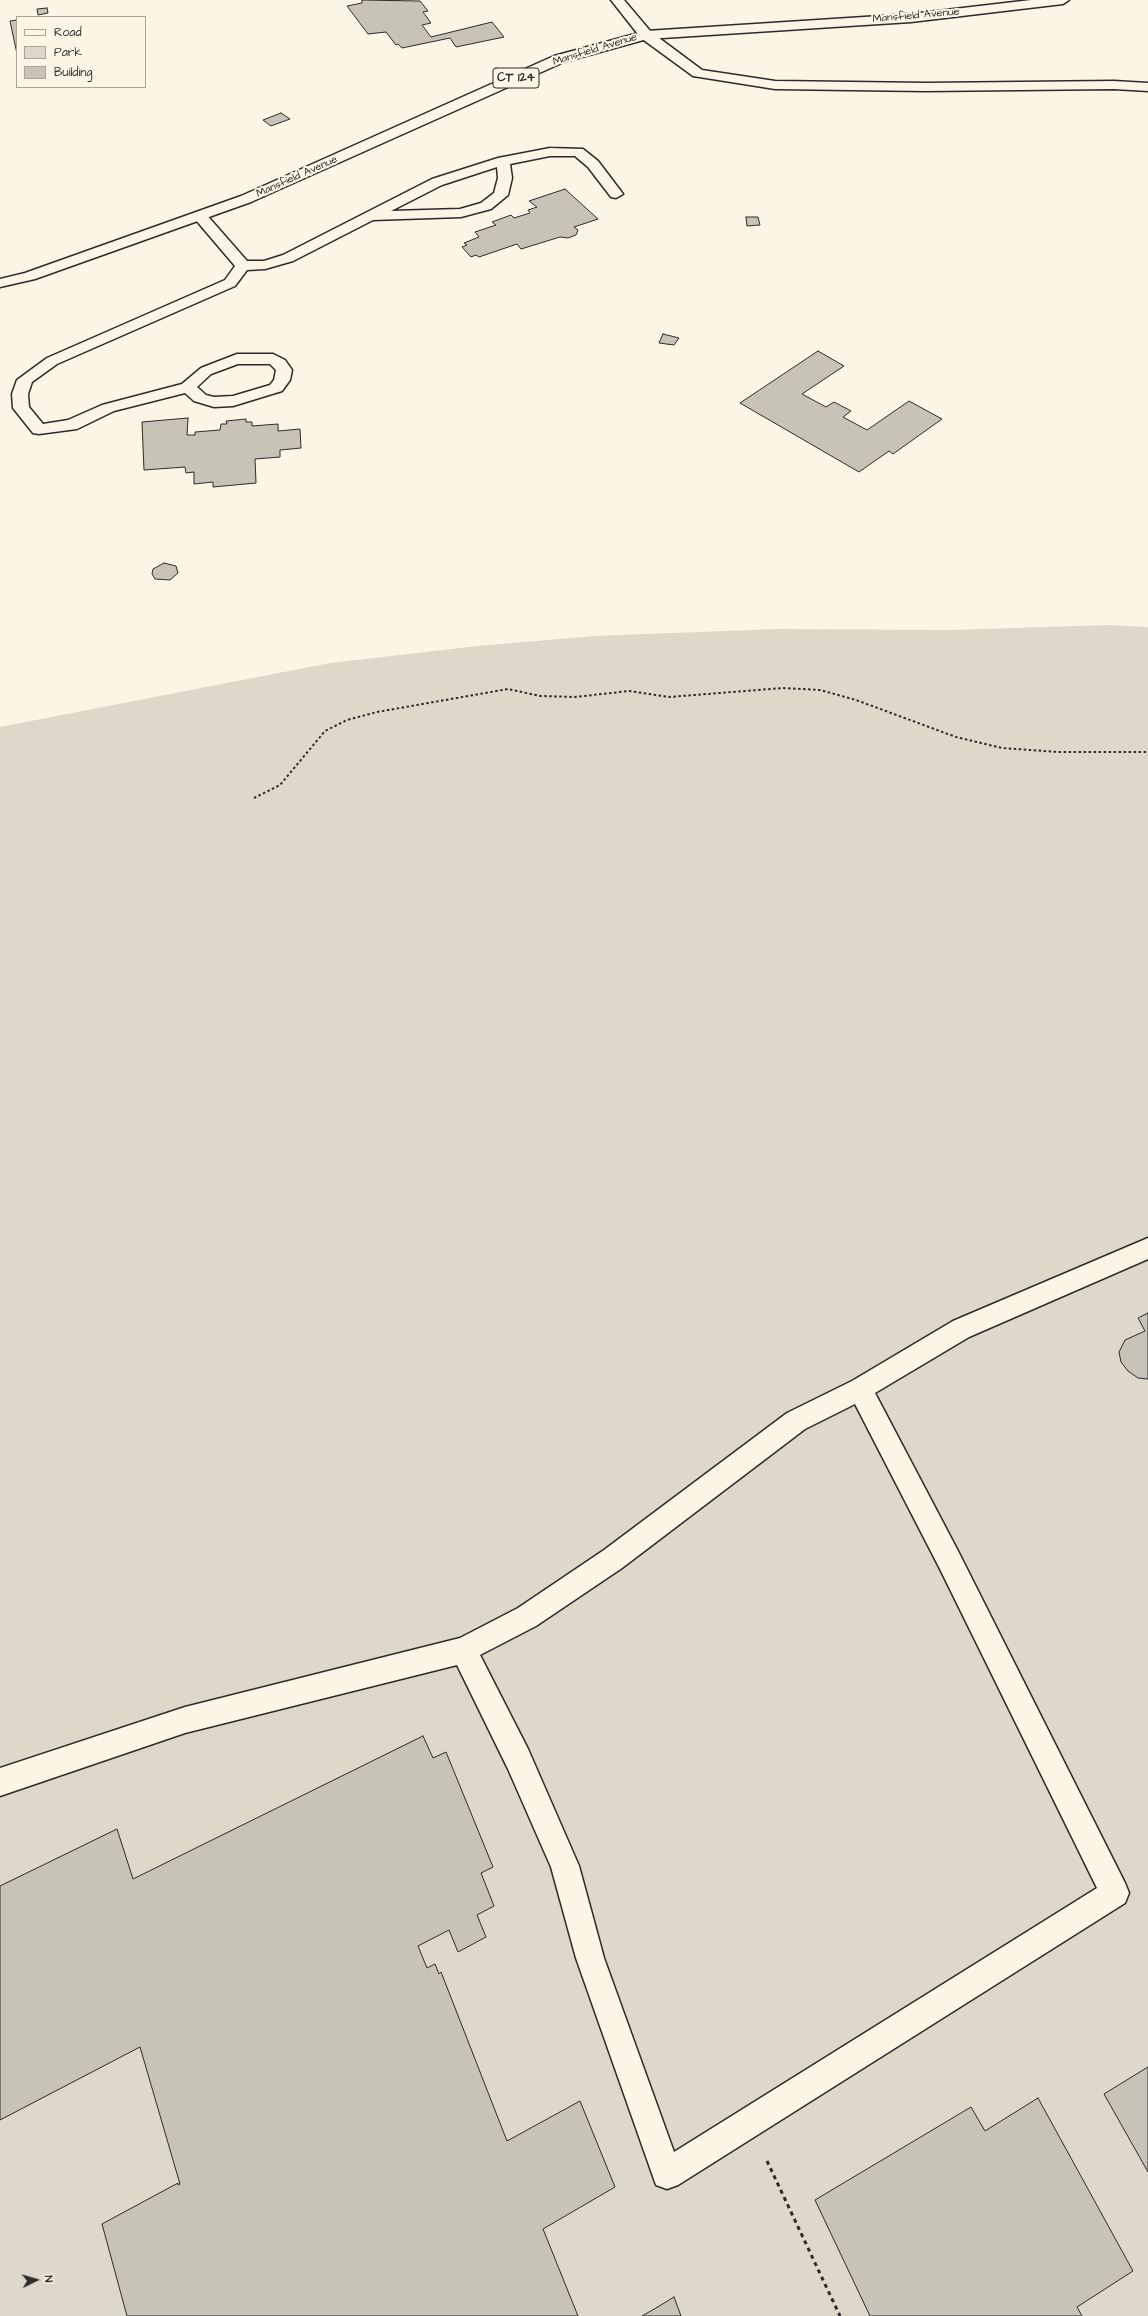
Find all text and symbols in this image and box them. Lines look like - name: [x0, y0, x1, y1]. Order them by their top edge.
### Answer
- street label: Mansfield Avenue: [872, 6, 960, 26]
- legend: [16, 16, 146, 88]
- text: Road: [54, 24, 82, 41]
- street label: Mansfield Avenue: [551, 31, 639, 69]
- text: Park: [54, 44, 82, 61]
- text: Building: [54, 64, 92, 81]
- road number: CT 124: [493, 68, 539, 88]
- street label: Mansfield Avenue: [254, 153, 340, 201]
- north arrow: [16, 2260, 56, 2300]
- text: N: [41, 2275, 56, 2283]

